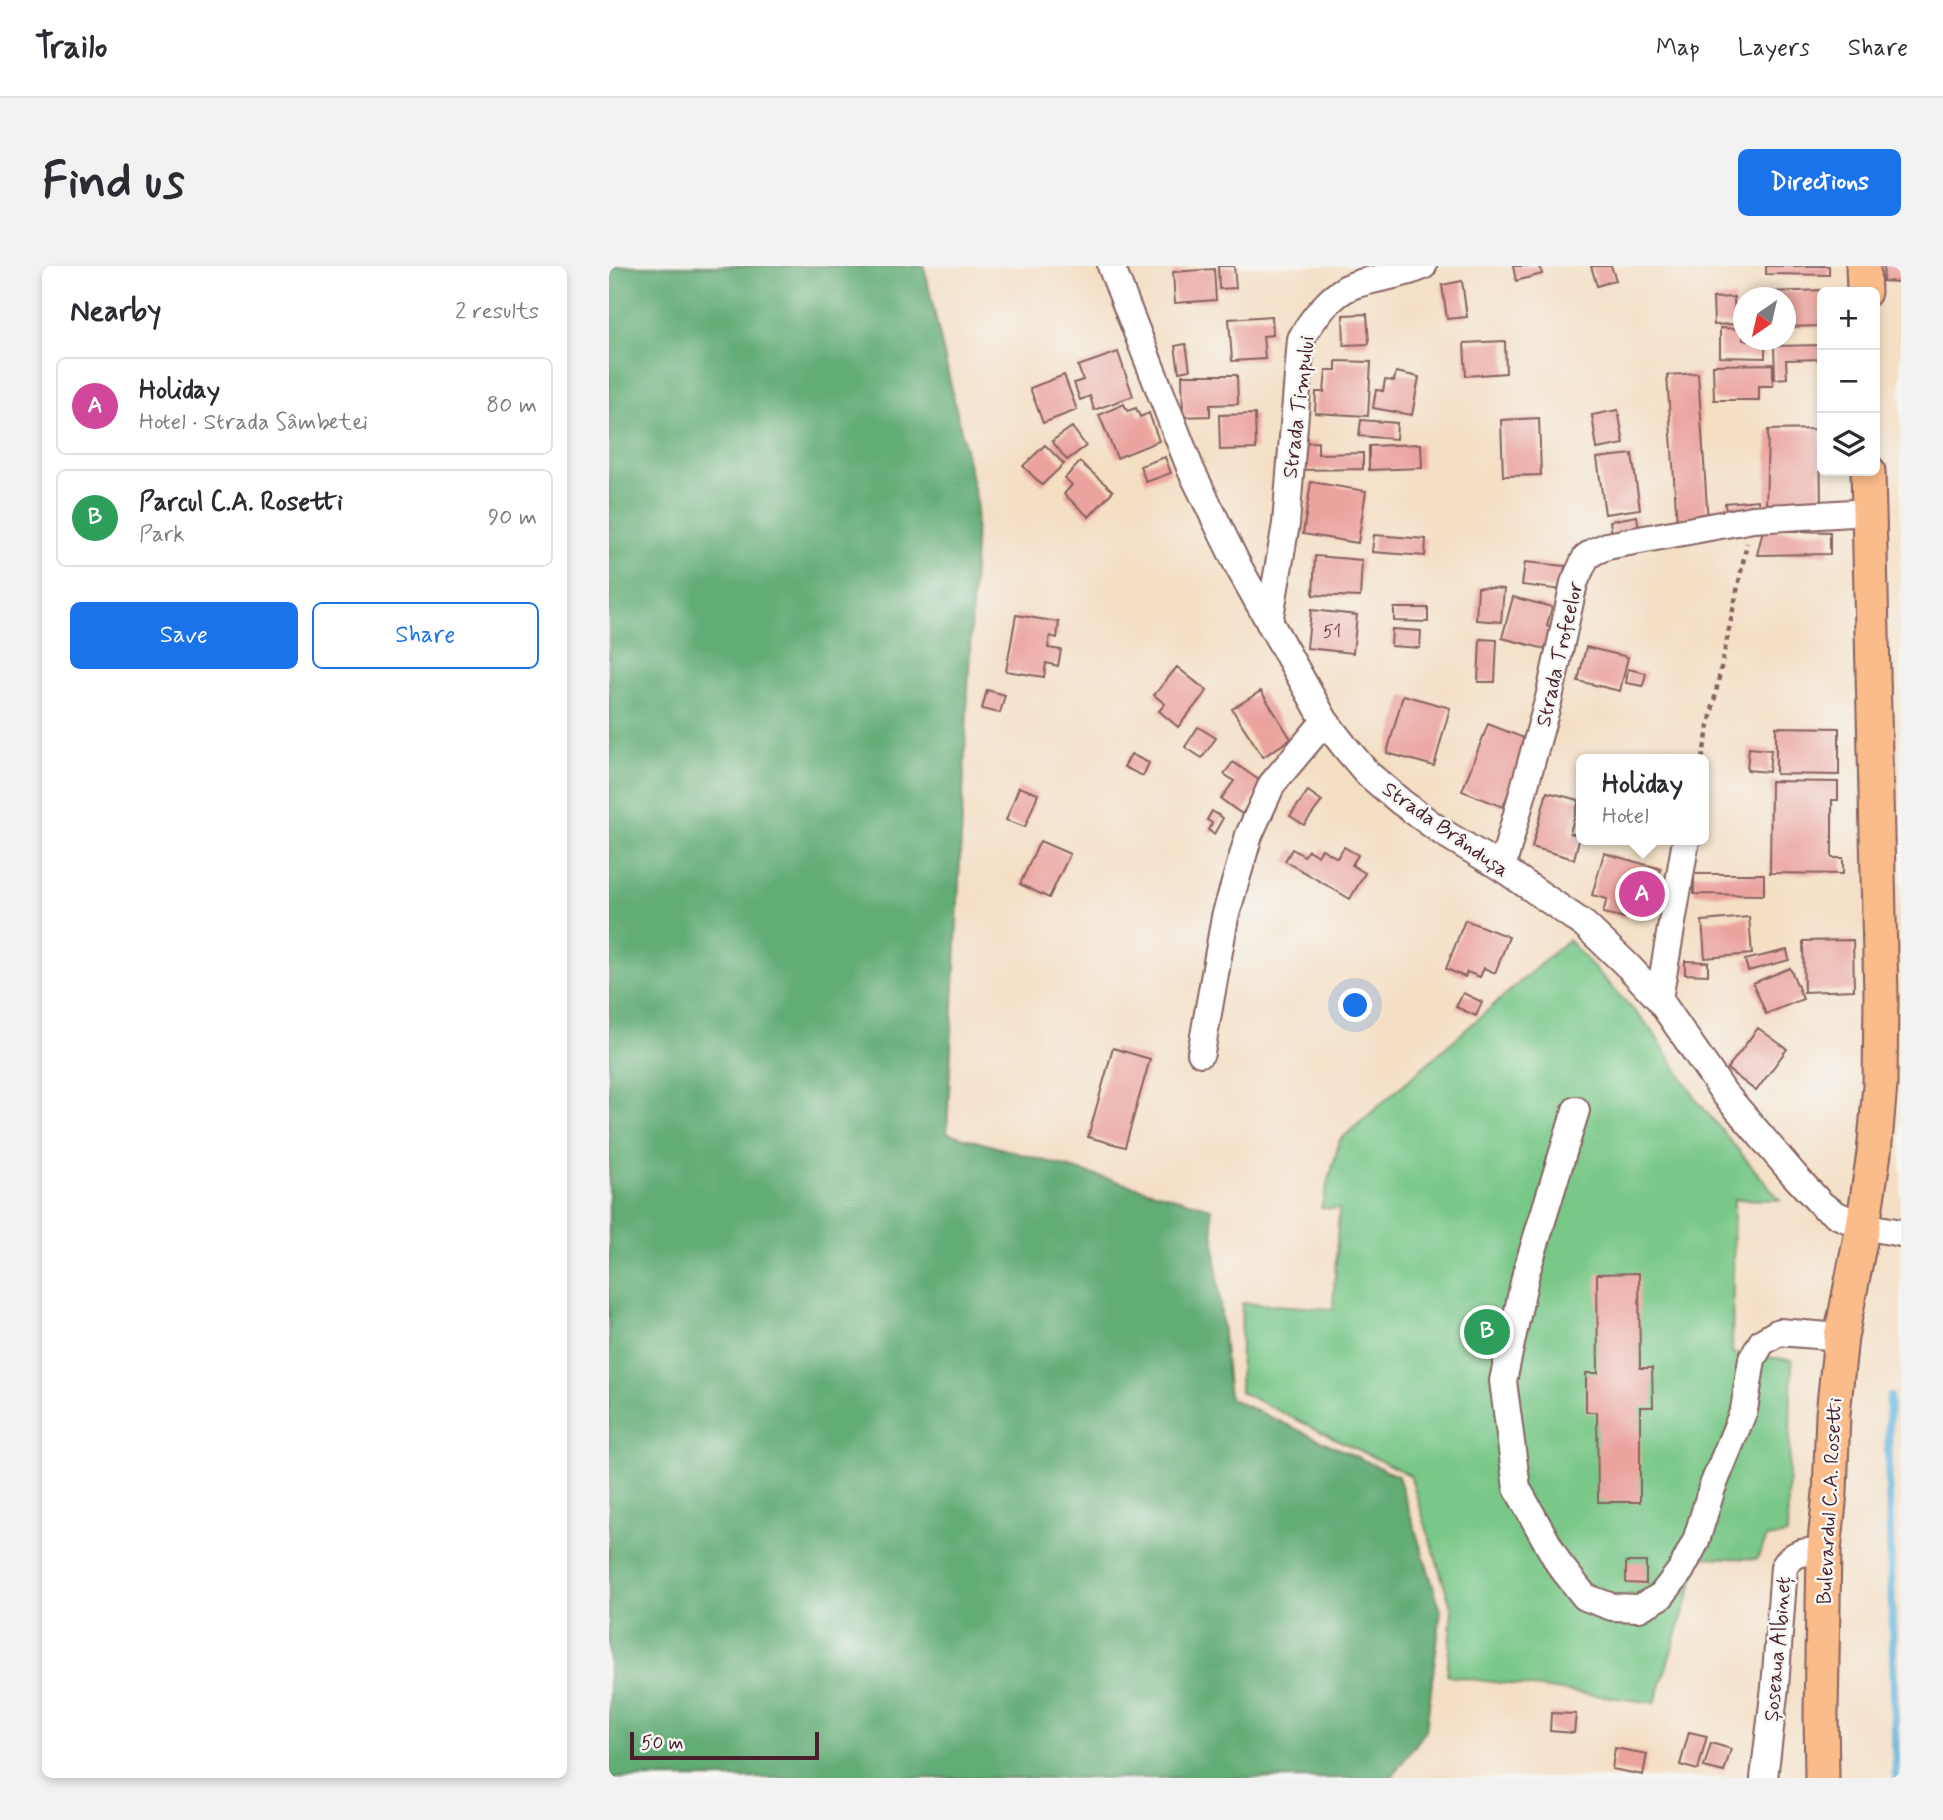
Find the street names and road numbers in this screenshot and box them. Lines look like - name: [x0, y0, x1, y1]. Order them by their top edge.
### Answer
- street label: Strada Timpului: [1276, 334, 1322, 480]
- street label: Strada Trofeelor: [1530, 579, 1590, 730]
- street label: Strada Brândușa: [1376, 776, 1514, 884]
- street label: Bulevardul C.A. Rosetti: [1811, 1397, 1849, 1605]
- street label: Șoseaua Albineț: [1758, 1575, 1798, 1723]

